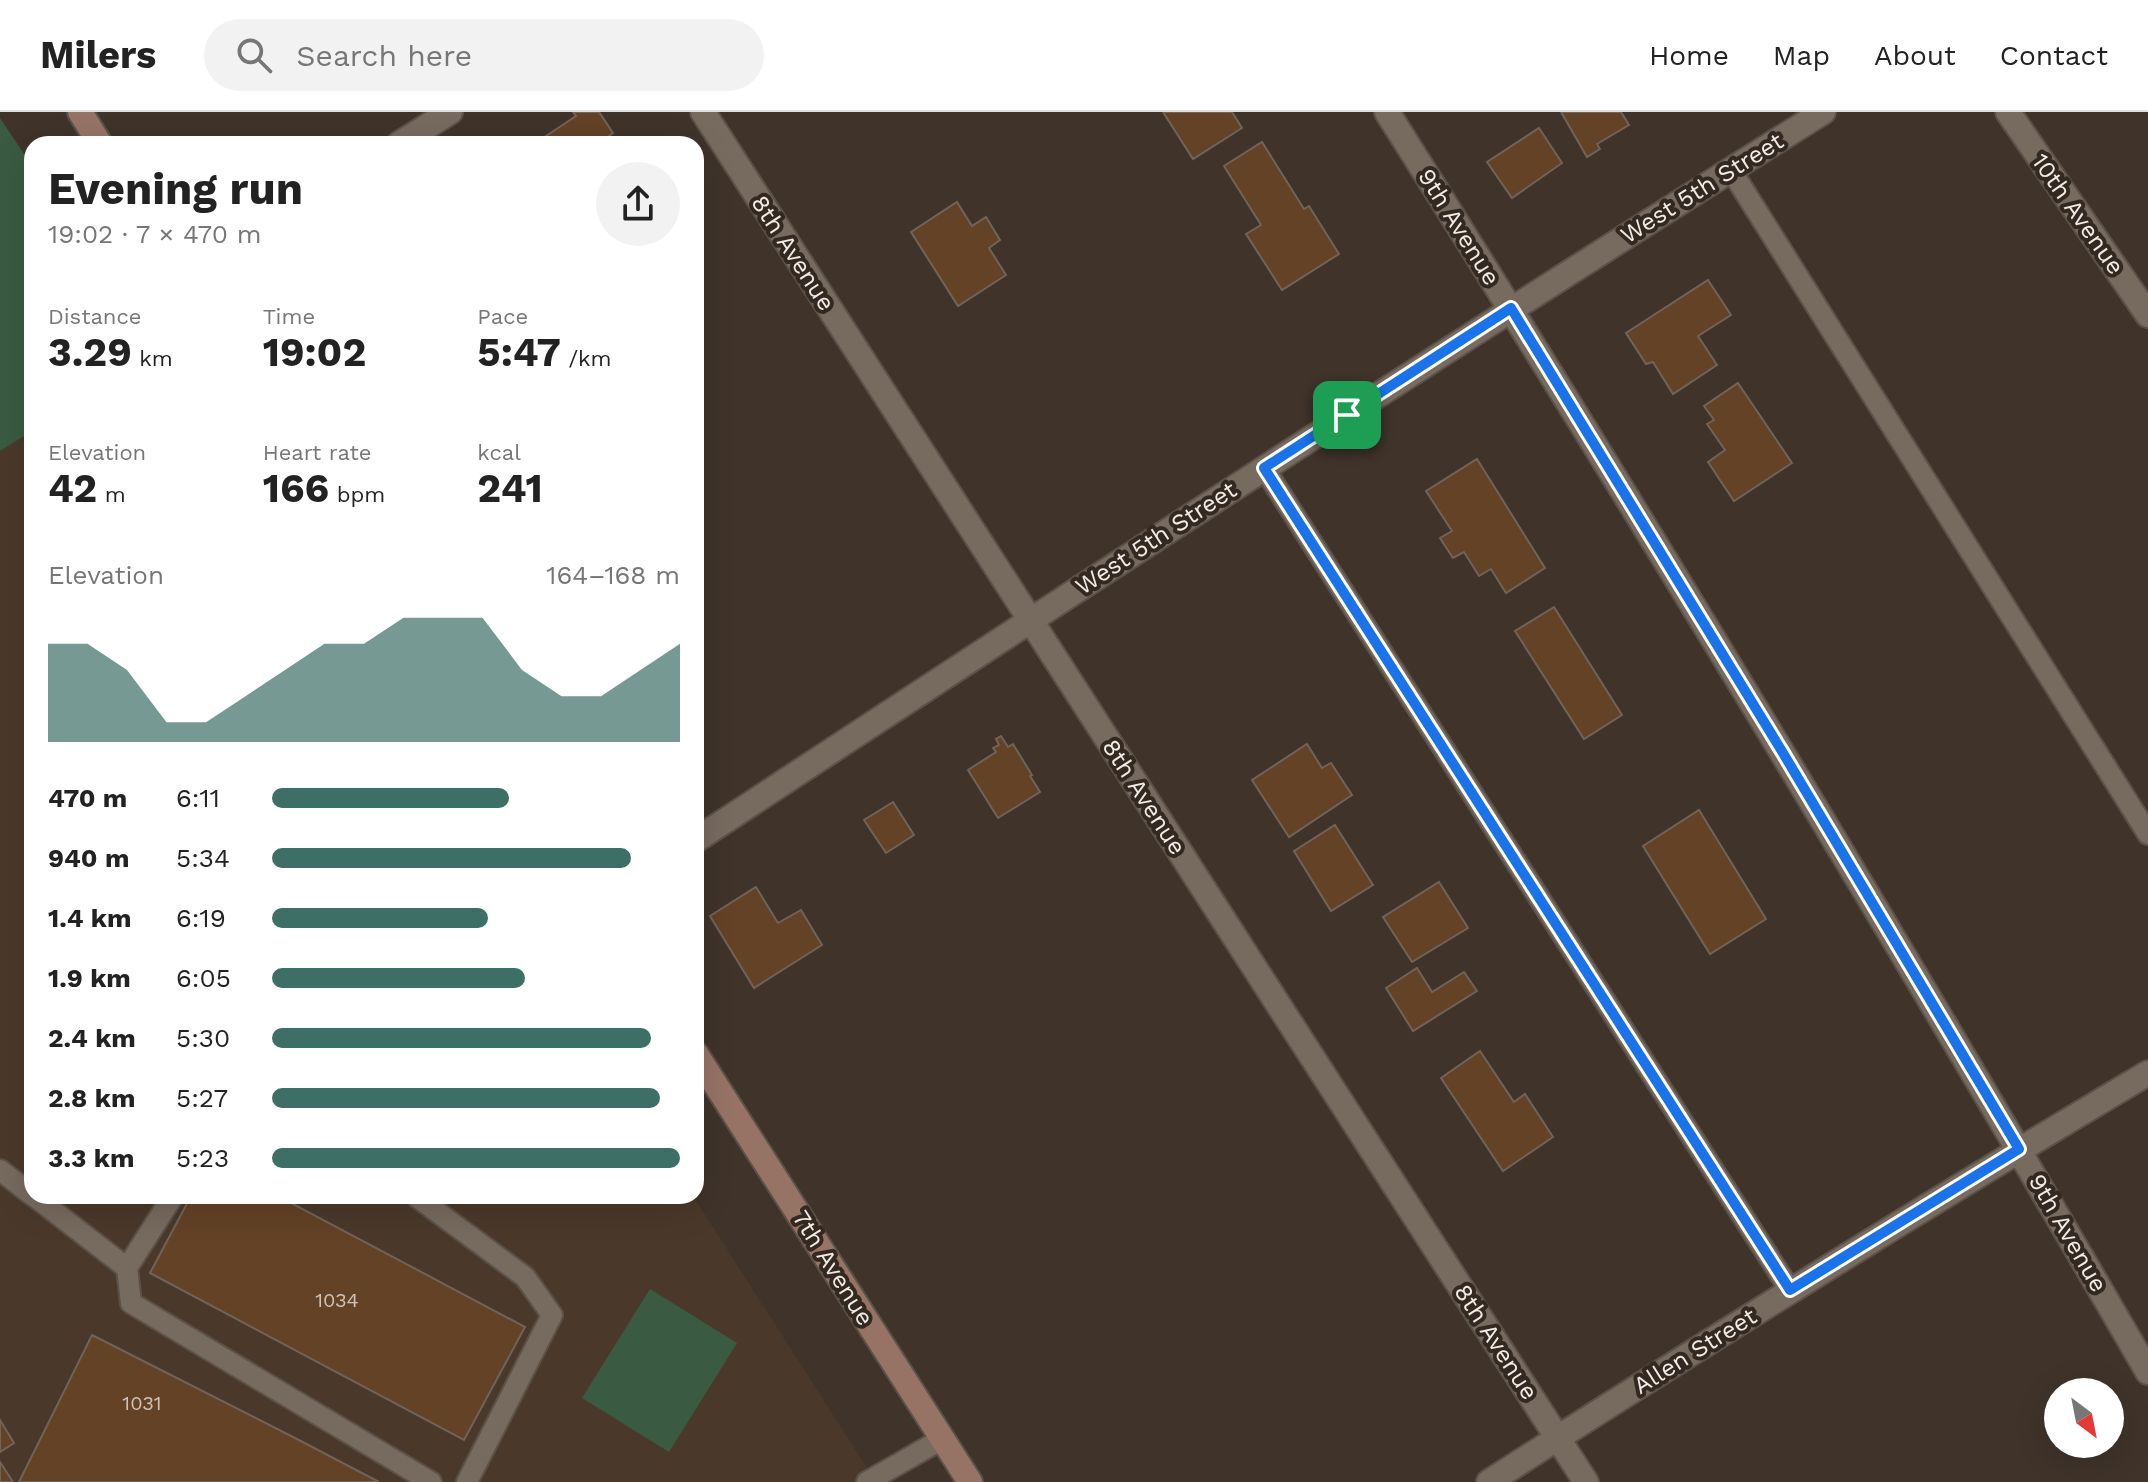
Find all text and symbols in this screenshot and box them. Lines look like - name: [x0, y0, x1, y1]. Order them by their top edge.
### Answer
- search box: [204, 19, 764, 91]
- text: Milers: [40, 33, 156, 77]
- icon: search: [232, 33, 276, 77]
- text: Search here: [296, 38, 472, 73]
- text: Home: [1649, 39, 1729, 72]
- text: Map: [1773, 39, 1830, 72]
- text: About: [1874, 39, 1956, 72]
- text: Contact: [2000, 39, 2108, 72]
- street label: West 5th Street: [1616, 127, 1788, 249]
- street label: 10th Avenue: [2026, 148, 2130, 280]
- button: share: [596, 162, 680, 246]
- text: Evening run: [48, 163, 303, 215]
- street label: 9th Avenue: [1412, 164, 1506, 290]
- street label: 8th Avenue: [745, 190, 841, 316]
- text: 19:02 · 7 × 470 m: [48, 219, 262, 249]
- text: Distance: [48, 304, 142, 329]
- text: Time: [263, 304, 315, 329]
- text: Pace: [477, 304, 528, 329]
- text: 3.29: [48, 329, 132, 376]
- text: 19:02: [263, 329, 366, 376]
- text: 5:47: [477, 329, 561, 376]
- text: km: [132, 346, 173, 371]
- text: /km: [561, 346, 611, 371]
- pin: [1313, 381, 1381, 449]
- icon: arrive: [1325, 393, 1369, 437]
- text: Elevation: [48, 440, 146, 465]
- text: Heart rate: [263, 440, 371, 465]
- text: kcal: [477, 440, 521, 465]
- text: 42: [48, 465, 97, 512]
- text: 166: [263, 465, 329, 512]
- text: 241: [477, 465, 543, 512]
- street label: West 5th Street: [1070, 476, 1242, 600]
- text: m: [97, 482, 126, 507]
- text: bpm: [329, 482, 385, 507]
- text: Elevation: [48, 560, 164, 590]
- text: 164–168 m: [546, 560, 680, 590]
- street label: 8th Avenue: [1096, 734, 1192, 860]
- text: 470 m: [48, 783, 127, 813]
- text: 6:11: [176, 783, 220, 813]
- text: 940 m: [48, 843, 129, 873]
- text: 5:34: [176, 843, 230, 873]
- text: 1.4 km: [48, 903, 132, 933]
- text: 6:19: [176, 903, 226, 933]
- text: 1.9 km: [48, 963, 131, 993]
- text: 6:05: [176, 963, 231, 993]
- text: 2.4 km: [48, 1023, 136, 1053]
- text: 5:30: [176, 1023, 230, 1053]
- text: 2.8 km: [48, 1083, 135, 1113]
- text: 5:27: [176, 1083, 228, 1113]
- text: 3.3 km: [48, 1143, 134, 1173]
- text: 5:23: [176, 1143, 229, 1173]
- street label: 9th Avenue: [2023, 1169, 2113, 1297]
- street label: 7th Avenue: [787, 1205, 879, 1331]
- street label: 8th Avenue: [1448, 1279, 1544, 1405]
- house number: 1034: [315, 1288, 359, 1312]
- street label: Allen Street: [1628, 1302, 1762, 1400]
- north arrow: [2044, 1378, 2124, 1458]
- map controls: [2044, 1378, 2124, 1458]
- house number: 1031: [122, 1391, 162, 1415]

